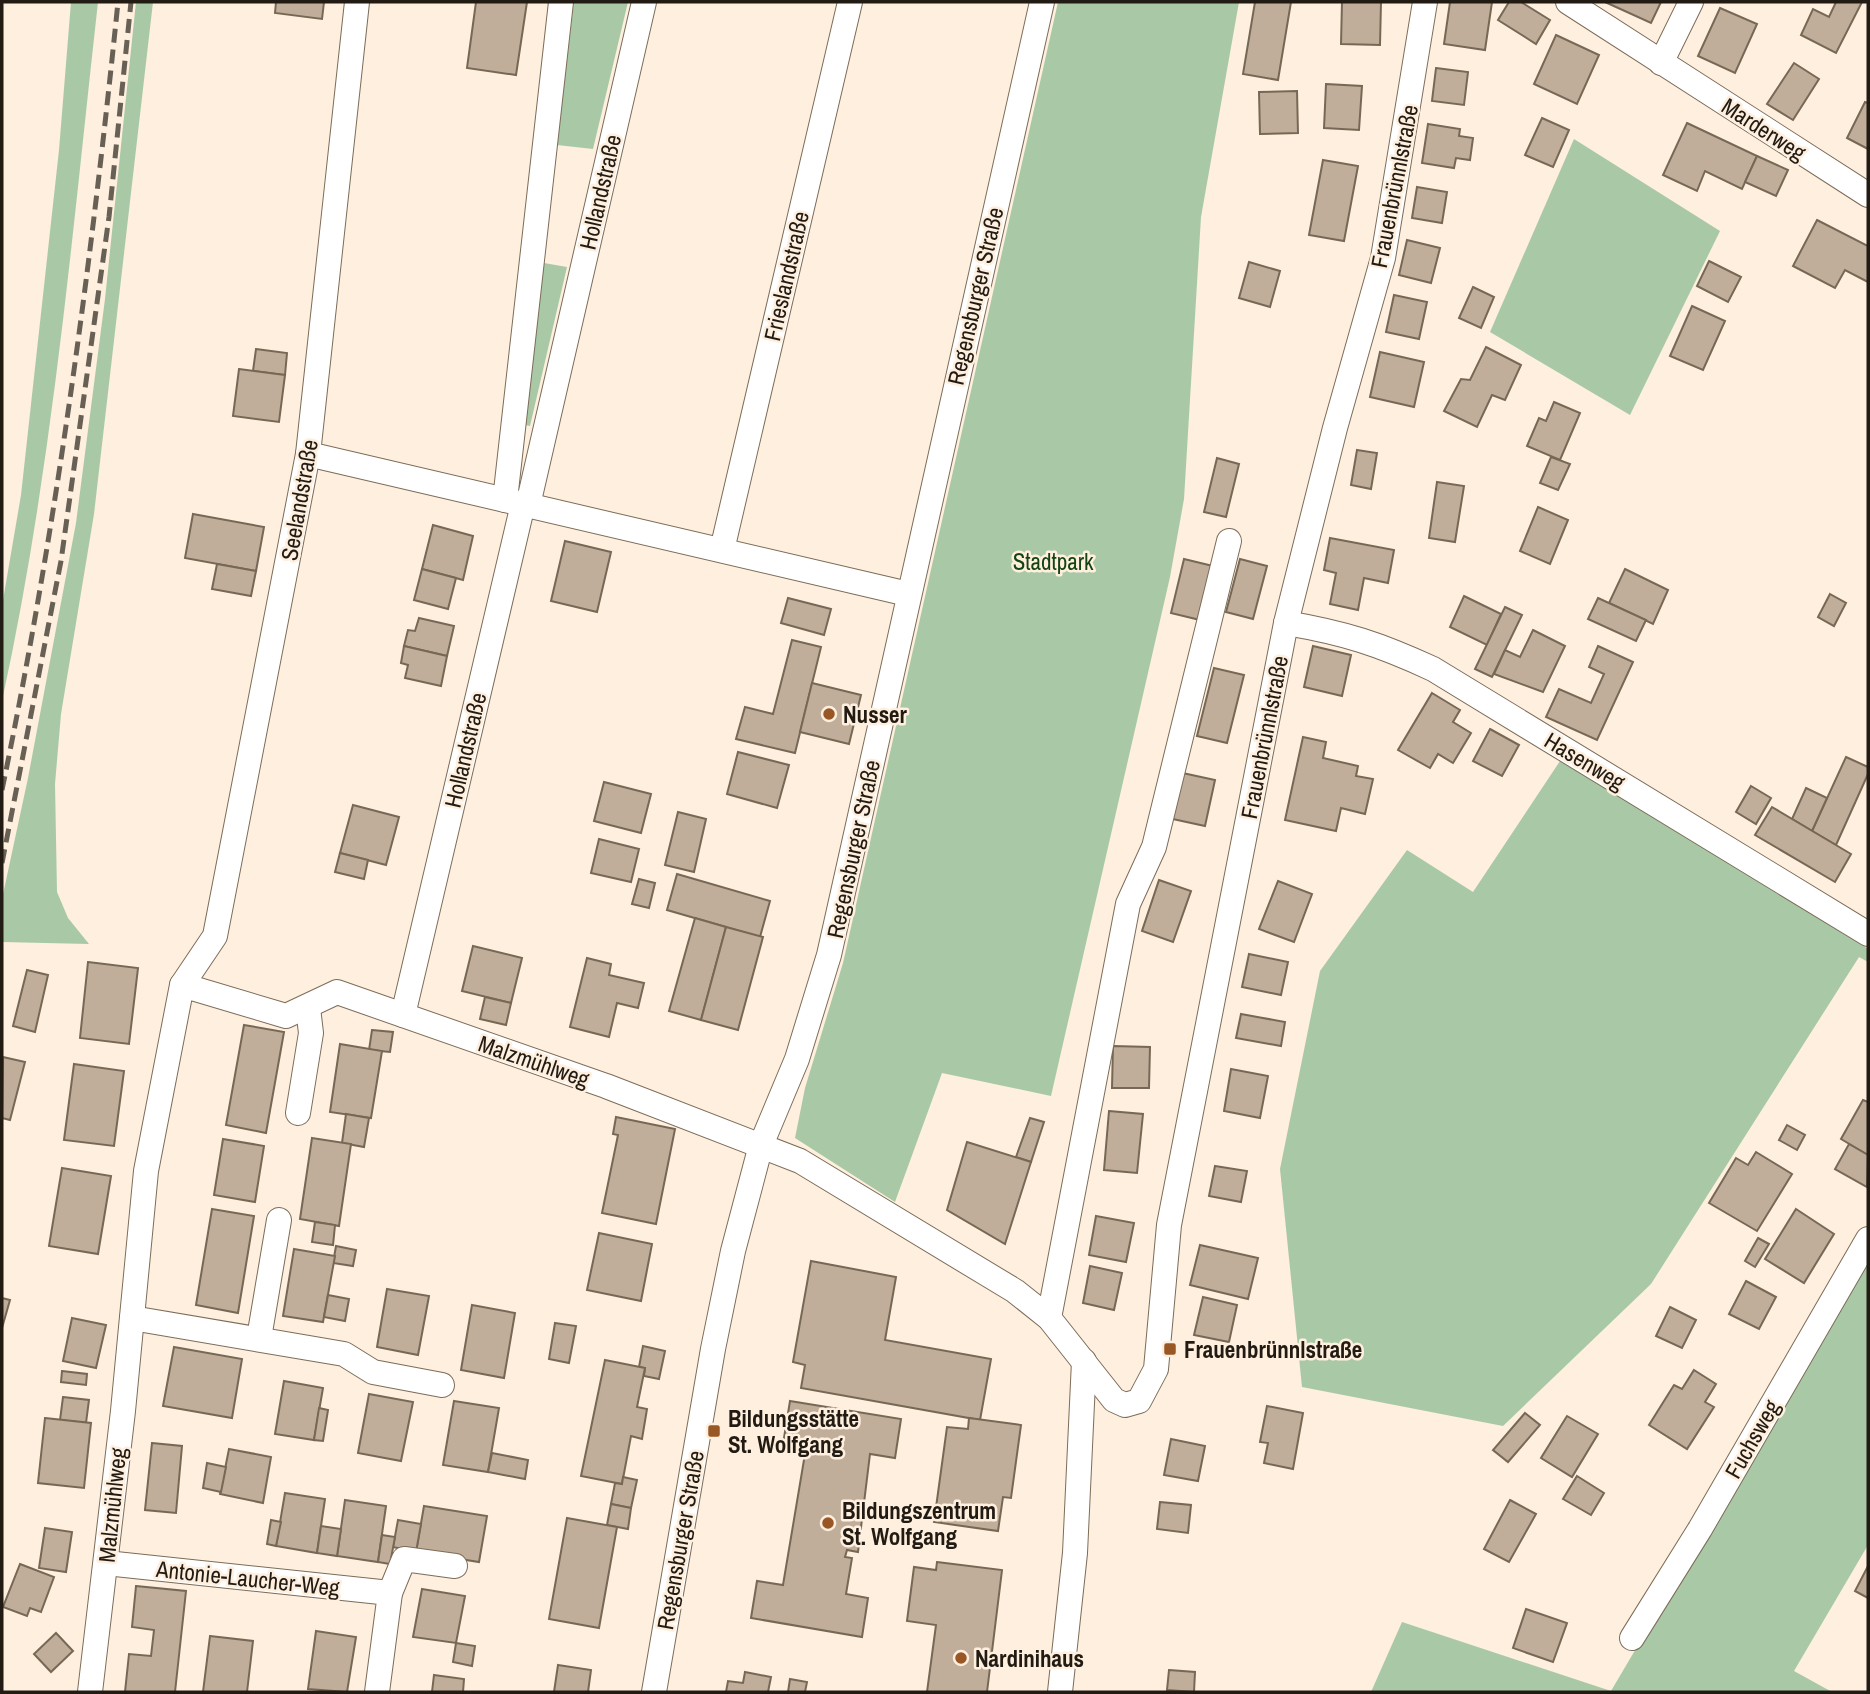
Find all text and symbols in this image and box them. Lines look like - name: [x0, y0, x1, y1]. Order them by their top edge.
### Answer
- street label: Marderweg: [1716, 90, 1812, 168]
- street label: Frauenbrünnlstraße: [1363, 102, 1425, 270]
- street label: Hollandstraße: [572, 131, 628, 253]
- street label: Regensburger Straße: [939, 204, 1011, 388]
- street label: Frieslandstraße: [756, 208, 816, 344]
- street label: Seelandstraße: [273, 437, 325, 563]
- park label: Stadtpark: [1013, 546, 1094, 577]
- street label: Frauenbrünnlstraße: [1233, 653, 1295, 821]
- street label: Hollandstraße: [437, 689, 493, 811]
- place label: Nusser: [843, 699, 908, 730]
- marker: Nusser: [821, 706, 837, 722]
- street label: Hasenweg: [1539, 725, 1632, 797]
- street label: Regensburger Straße: [819, 757, 887, 941]
- street label: Malzmühlweg: [474, 1028, 594, 1095]
- place label: Frauenbrünnlstraße: [1184, 1334, 1362, 1365]
- marker: Frauenbrünnlstraße: [1162, 1341, 1178, 1357]
- street label: Fuchsweg: [1717, 1394, 1787, 1484]
- place label: Bildungsstätte St. Wolfgang: [728, 1403, 859, 1460]
- marker: Bildungsstätte St. Wolfgang: [706, 1423, 722, 1439]
- street label: Malzmühlweg: [91, 1446, 133, 1564]
- street label: Regensburger Straße: [649, 1448, 711, 1632]
- place label: Bildungszentrum St. Wolfgang: [842, 1495, 996, 1552]
- marker: Bildungszentrum St. Wolfgang: [820, 1515, 836, 1531]
- street label: Antonie-Laucher-Weg: [154, 1553, 342, 1603]
- place label: Nardinihaus: [975, 1643, 1084, 1674]
- marker: Nardinihaus: [953, 1650, 969, 1666]

